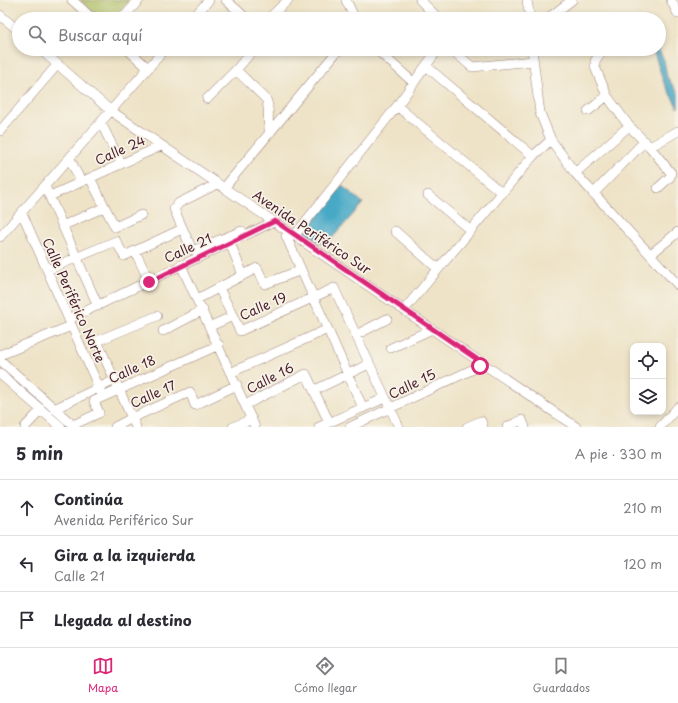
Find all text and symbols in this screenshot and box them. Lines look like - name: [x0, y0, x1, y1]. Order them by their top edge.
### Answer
- search box: [12, 12, 666, 56]
- icon: search: [26, 23, 48, 45]
- text: Buscar aquí: [58, 23, 142, 46]
- street label: Calle 24: [92, 130, 148, 169]
- street label: Avenida Periférico Sur: [249, 185, 376, 279]
- street label: Calle 21: [161, 228, 215, 267]
- street label: Calle Periférico Norte: [38, 234, 111, 365]
- route end: [140, 273, 158, 291]
- street label: Calle 19: [236, 287, 289, 324]
- map controls: [630, 343, 666, 415]
- button: locate: [630, 343, 666, 379]
- street label: Calle 18: [105, 350, 158, 387]
- route start: [471, 357, 489, 375]
- street label: Calle 16: [243, 358, 297, 398]
- street label: Calle 15: [385, 364, 439, 403]
- street label: Calle 17: [127, 375, 179, 412]
- button: layers: [630, 379, 666, 415]
- text: 5 min: [16, 440, 63, 466]
- text: A pie · 330 m: [575, 444, 662, 463]
- text: Continúa: [54, 487, 123, 510]
- icon: ahead: [16, 497, 38, 519]
- text: 210 m: [623, 498, 662, 517]
- text: Avenida Periférico Sur: [54, 510, 193, 529]
- text: Gira a la izquierda: [54, 543, 195, 566]
- icon: left: [16, 553, 38, 575]
- text: 120 m: [623, 554, 662, 573]
- text: Calle 21: [54, 566, 105, 585]
- text: Llegada al destino: [54, 608, 192, 631]
- icon: arrive: [16, 609, 38, 631]
- tab: Mapa: [88, 655, 118, 696]
- tab: Cómo llegar: [294, 655, 357, 696]
- tab: Guardados: [533, 655, 590, 696]

